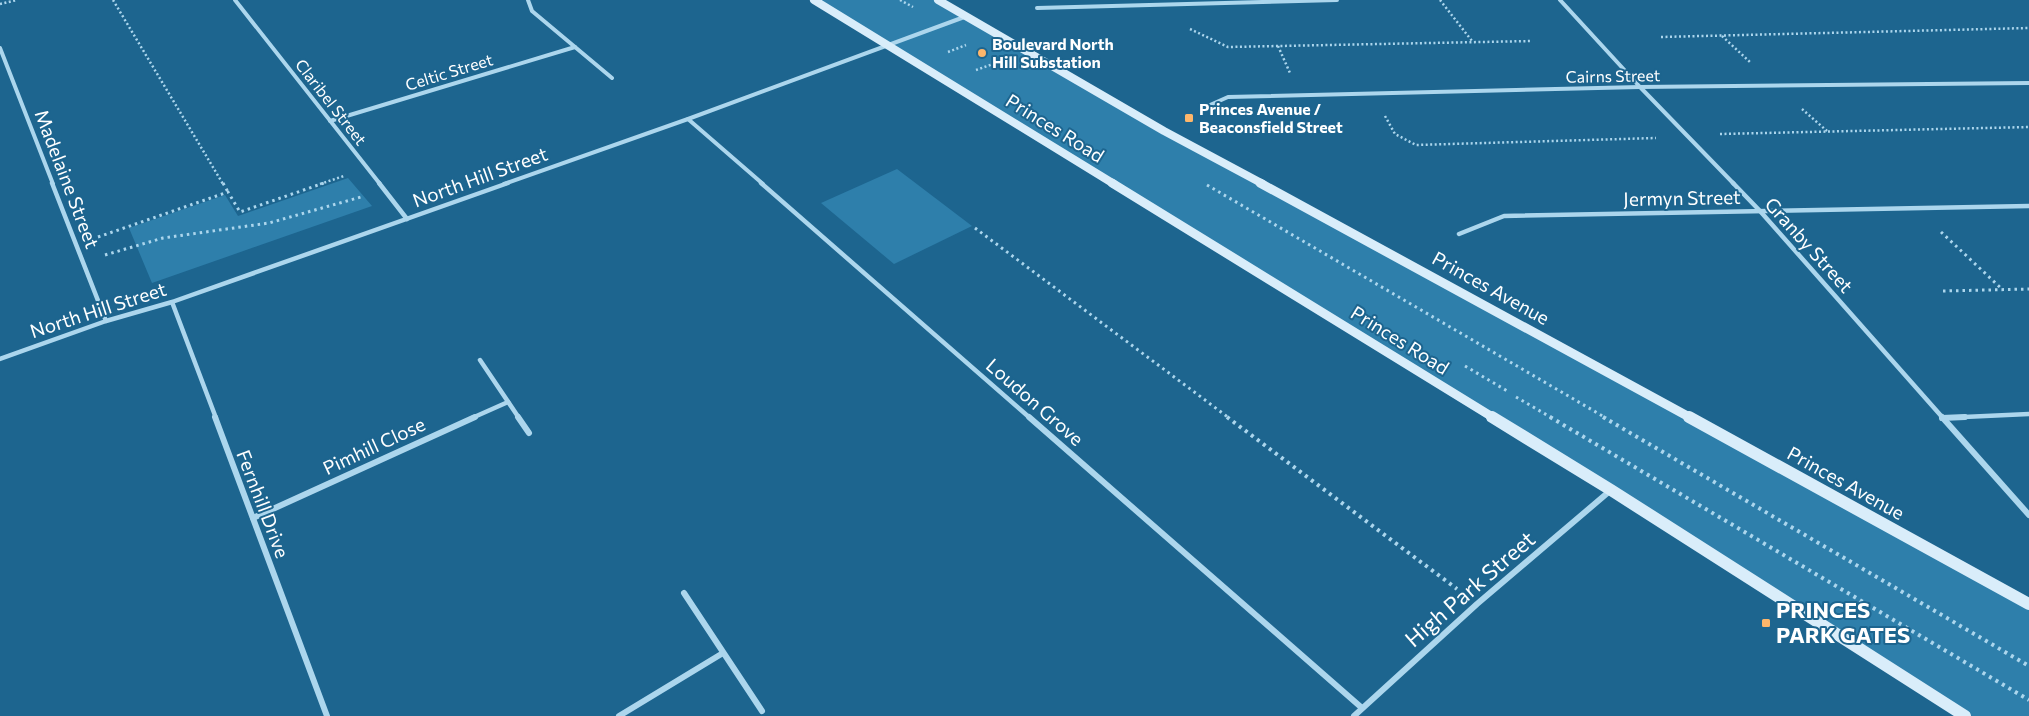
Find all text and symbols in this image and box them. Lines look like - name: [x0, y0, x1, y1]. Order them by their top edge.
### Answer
- place label: Boulevard North Hill Substation: [992, 34, 1114, 71]
- marker: Boulevard North Hill Substation: [976, 47, 988, 59]
- street label: Celtic Street: [403, 49, 495, 94]
- street label: Claribel Street: [292, 55, 371, 149]
- street label: Cairns Street: [1566, 65, 1661, 86]
- street label: Princes Road: [1002, 88, 1109, 167]
- place label: Princes Avenue / Beaconsfield Street: [1199, 99, 1343, 136]
- street label: Madelaine Street: [30, 106, 105, 252]
- marker: Princes Avenue / Beaconsfield Street: [1183, 112, 1195, 124]
- street label: North Hill Street: [409, 141, 551, 212]
- street label: Jermyn Street: [1623, 185, 1741, 210]
- street label: Granby Street: [1761, 192, 1858, 297]
- street label: Princes Avenue: [1429, 246, 1554, 329]
- street label: North Hill Street: [27, 277, 169, 342]
- street label: Princes Road: [1347, 300, 1454, 379]
- street label: Loudon Grove: [982, 353, 1089, 450]
- street label: Pimhill Close: [319, 412, 429, 479]
- street label: Princes Avenue: [1784, 441, 1909, 524]
- street label: Fernhill Drive: [232, 447, 295, 561]
- street label: High Park Street: [1399, 525, 1540, 652]
- place label: PRINCES PARK GATES: [1776, 596, 1910, 648]
- marker: PRINCES PARK GATES: [1760, 617, 1772, 629]

